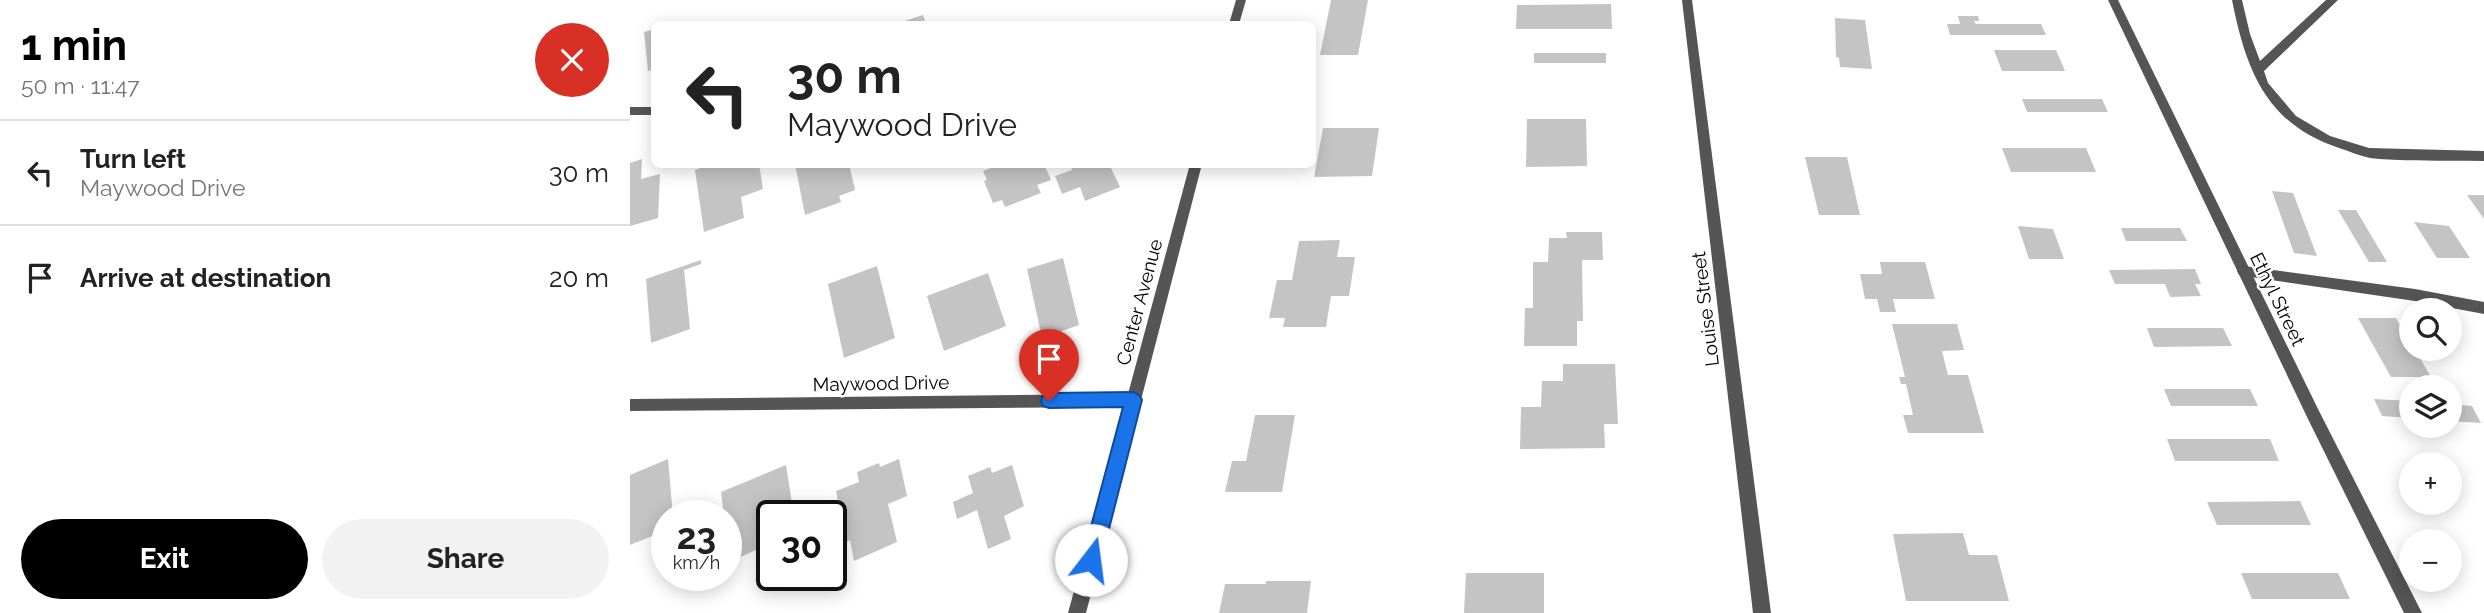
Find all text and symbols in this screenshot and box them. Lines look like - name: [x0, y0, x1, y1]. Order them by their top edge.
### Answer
- text: 1 min: [21, 21, 127, 70]
- button: close: [535, 23, 609, 97]
- text: 30 m: [787, 47, 902, 104]
- icon: left: [672, 49, 763, 140]
- text: 50 m · 11:47: [21, 72, 139, 99]
- text: Maywood Drive: [787, 106, 1017, 143]
- text: Turn left: [80, 144, 186, 174]
- icon: left: [21, 154, 59, 192]
- text: 30 m: [549, 158, 609, 188]
- text: Maywood Drive: [80, 174, 245, 201]
- street label: Center Avenue: [1112, 237, 1166, 367]
- street label: Ethyl Street: [2246, 249, 2310, 350]
- street label: Louise Street: [1687, 250, 1723, 368]
- icon: arrive: [21, 259, 59, 297]
- text: Arrive at destination: [80, 263, 331, 293]
- text: 20 m: [549, 263, 609, 293]
- map controls: [2399, 298, 2462, 592]
- button: search: [2399, 298, 2462, 361]
- pin: [1019, 329, 1079, 401]
- icon: arrive: [1030, 340, 1068, 378]
- street label: Maywood Drive: [812, 371, 950, 395]
- button: layers: [2399, 375, 2462, 438]
- button: +: [2399, 452, 2462, 515]
- speed limit sign: 30: [756, 500, 847, 591]
- text: 23: [677, 516, 716, 557]
- button: Exit: [21, 519, 308, 599]
- button: Share: [322, 519, 609, 599]
- position arrow: [1054, 523, 1128, 597]
- button: −: [2399, 529, 2462, 592]
- text: km/h: [673, 552, 720, 573]

